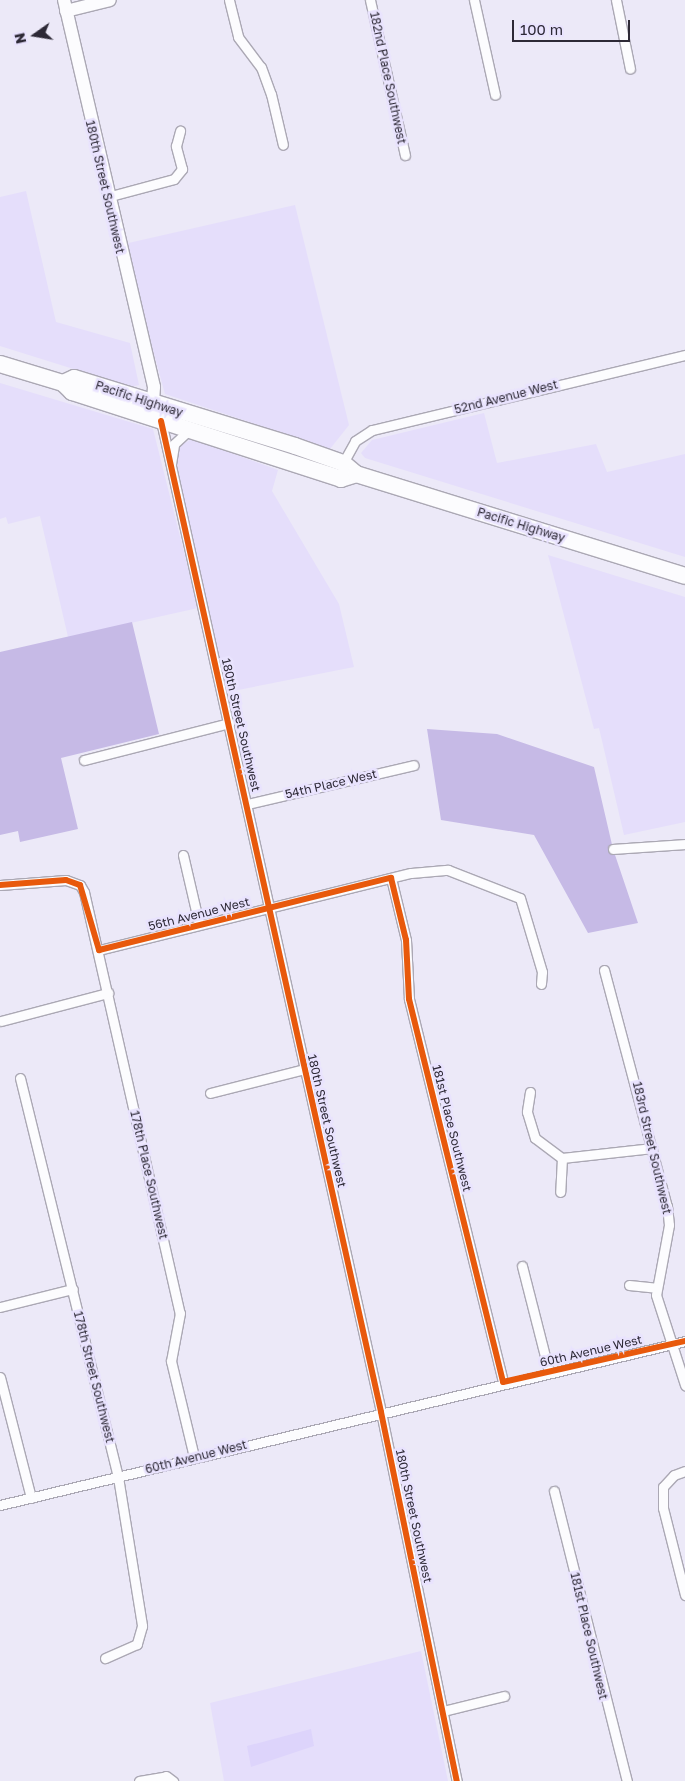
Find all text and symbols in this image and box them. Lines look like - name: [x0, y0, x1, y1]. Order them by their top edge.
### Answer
- north arrow: [10, 10, 60, 60]
- scale bar: [515, 10, 632, 42]
- street label: 182nd Place Southwest: [367, 11, 409, 145]
- text: 100 m: [520, 20, 563, 38]
- text: N: [10, 31, 29, 46]
- street label: 180th Street Southwest: [83, 119, 127, 255]
- street label: 52nd Avenue West: [453, 377, 559, 417]
- street label: Pacific Highway: [93, 378, 185, 420]
- street label: Pacific Highway: [475, 505, 567, 545]
- street label: 180th Street Southwest: [219, 657, 263, 793]
- street label: 54th Place West: [284, 766, 378, 802]
- street label: 56th Avenue West: [147, 894, 251, 934]
- street label: 180th Street Southwest: [305, 1053, 349, 1189]
- street label: 181st Place Southwest: [429, 1063, 475, 1193]
- street label: 183rd Street Southwest: [630, 1080, 674, 1216]
- street label: 178th Place Southwest: [127, 1109, 171, 1241]
- street label: 178th Street Southwest: [71, 1310, 117, 1444]
- street label: 60th Avenue West: [539, 1332, 643, 1370]
- street label: 60th Avenue West: [144, 1437, 248, 1477]
- street label: 180th Street Southwest: [393, 1448, 435, 1584]
- street label: 181st Place Southwest: [567, 1571, 611, 1701]

